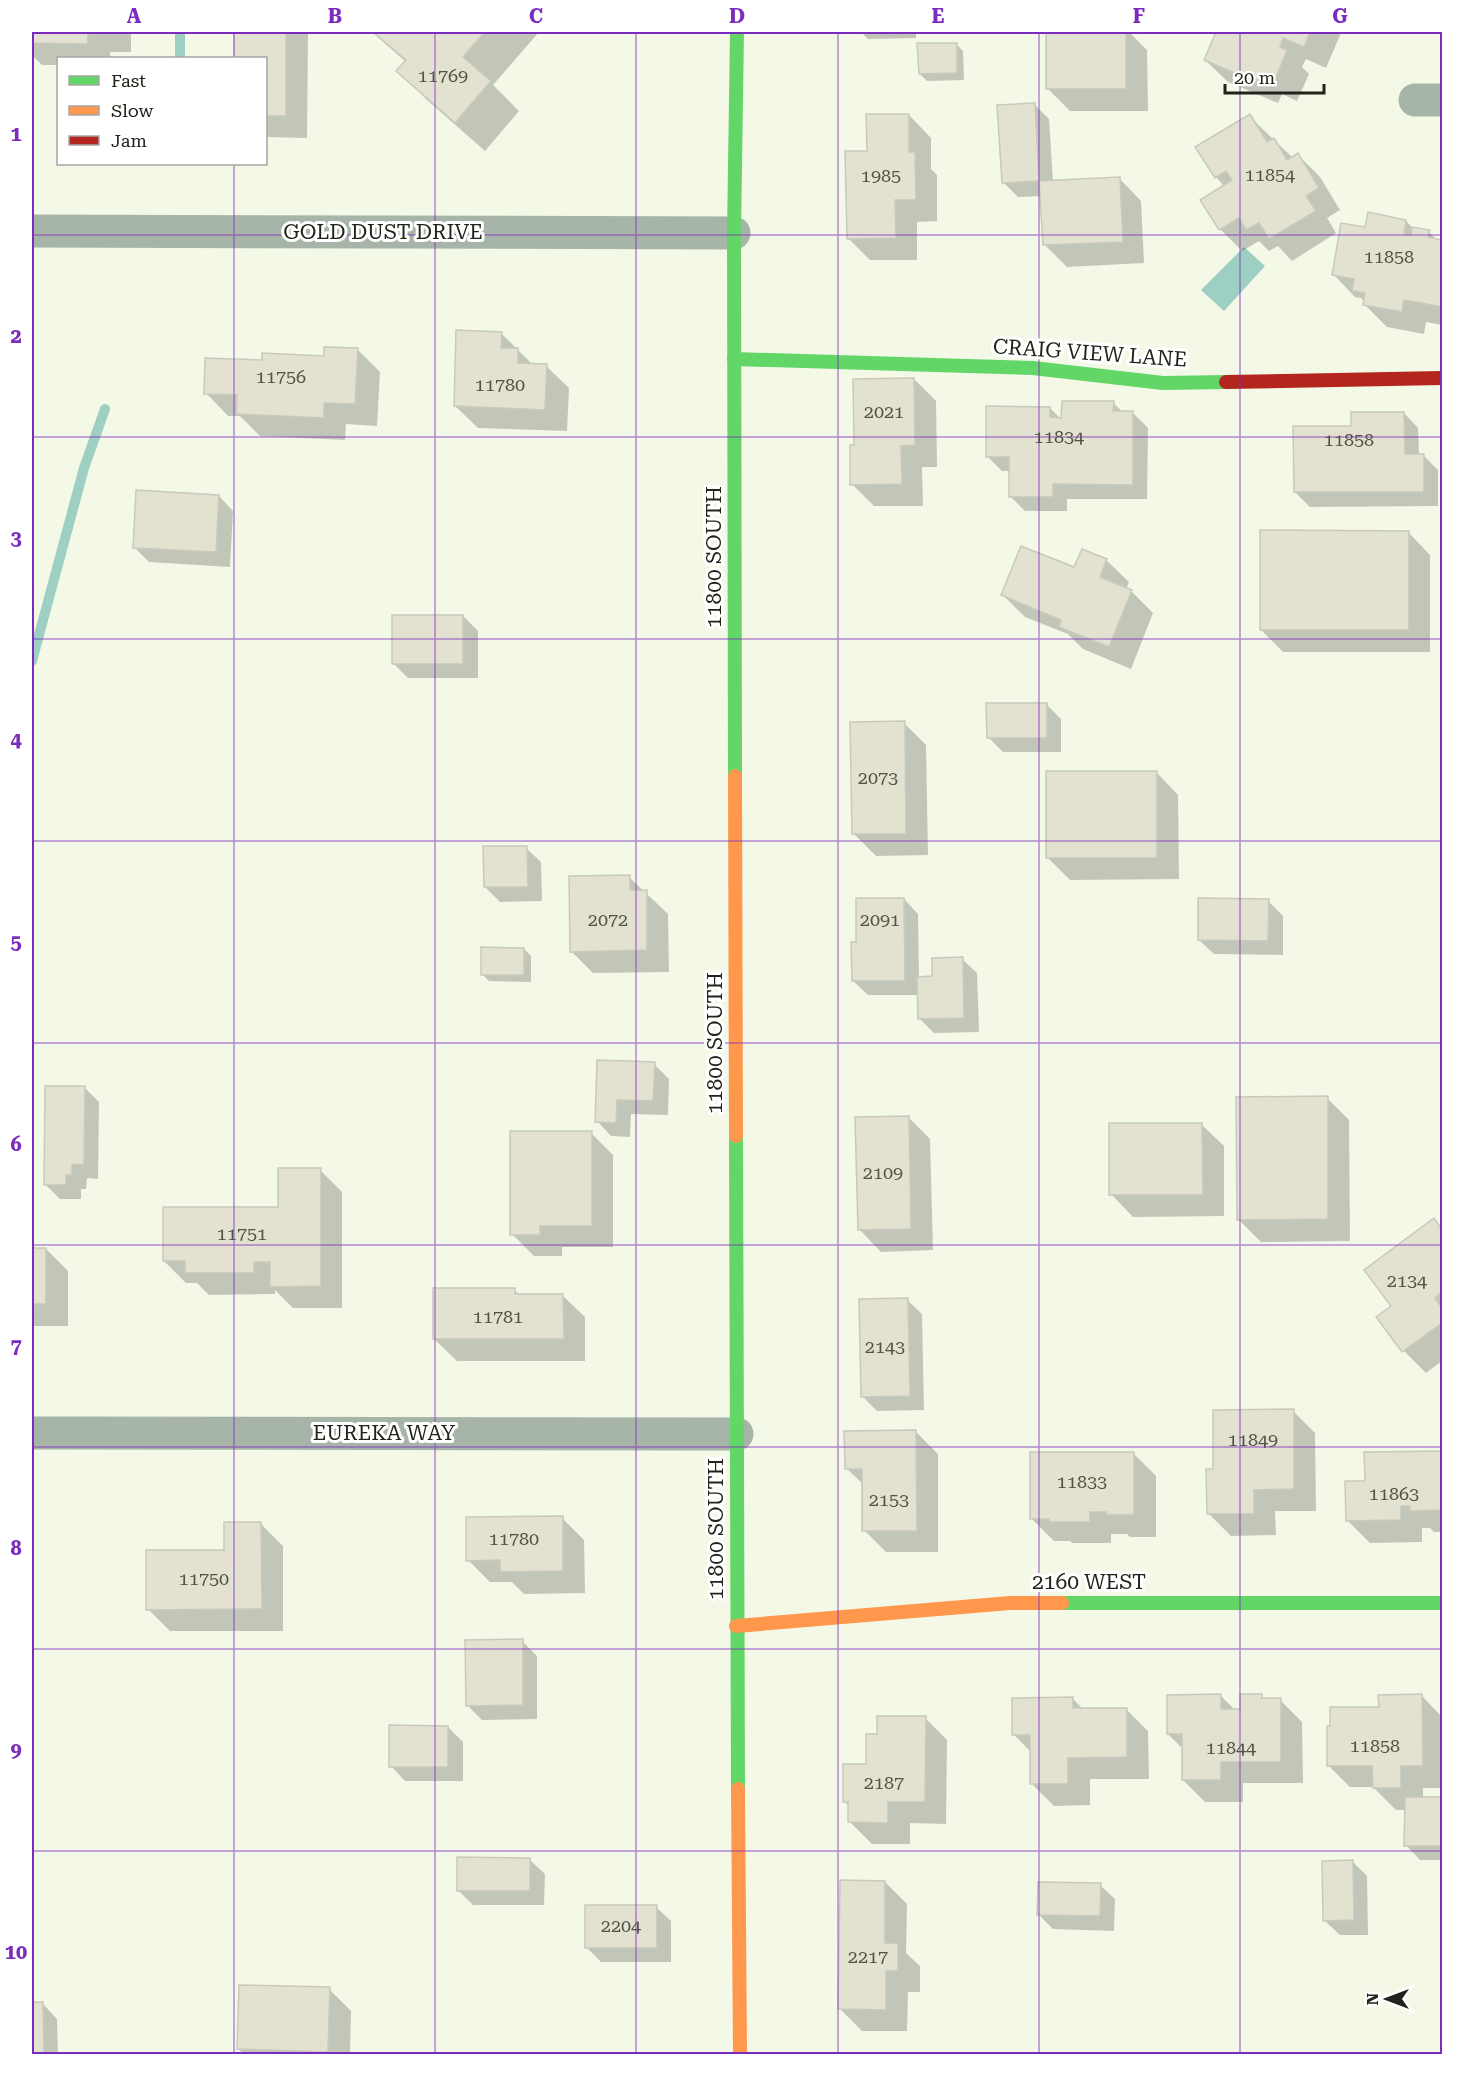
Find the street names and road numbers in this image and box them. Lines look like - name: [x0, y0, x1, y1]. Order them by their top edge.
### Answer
- street label: GOLD DUST DRIVE: [283, 220, 483, 244]
- street label: CRAIG VIEW LANE: [992, 334, 1188, 372]
- street label: 11800 SOUTH: [702, 486, 726, 628]
- street label: 11800 SOUTH: [703, 972, 727, 1114]
- street label: EUREKA WAY: [313, 1421, 456, 1445]
- street label: 11800 SOUTH: [704, 1458, 728, 1600]
- street label: 2160 WEST: [1032, 1570, 1146, 1594]

